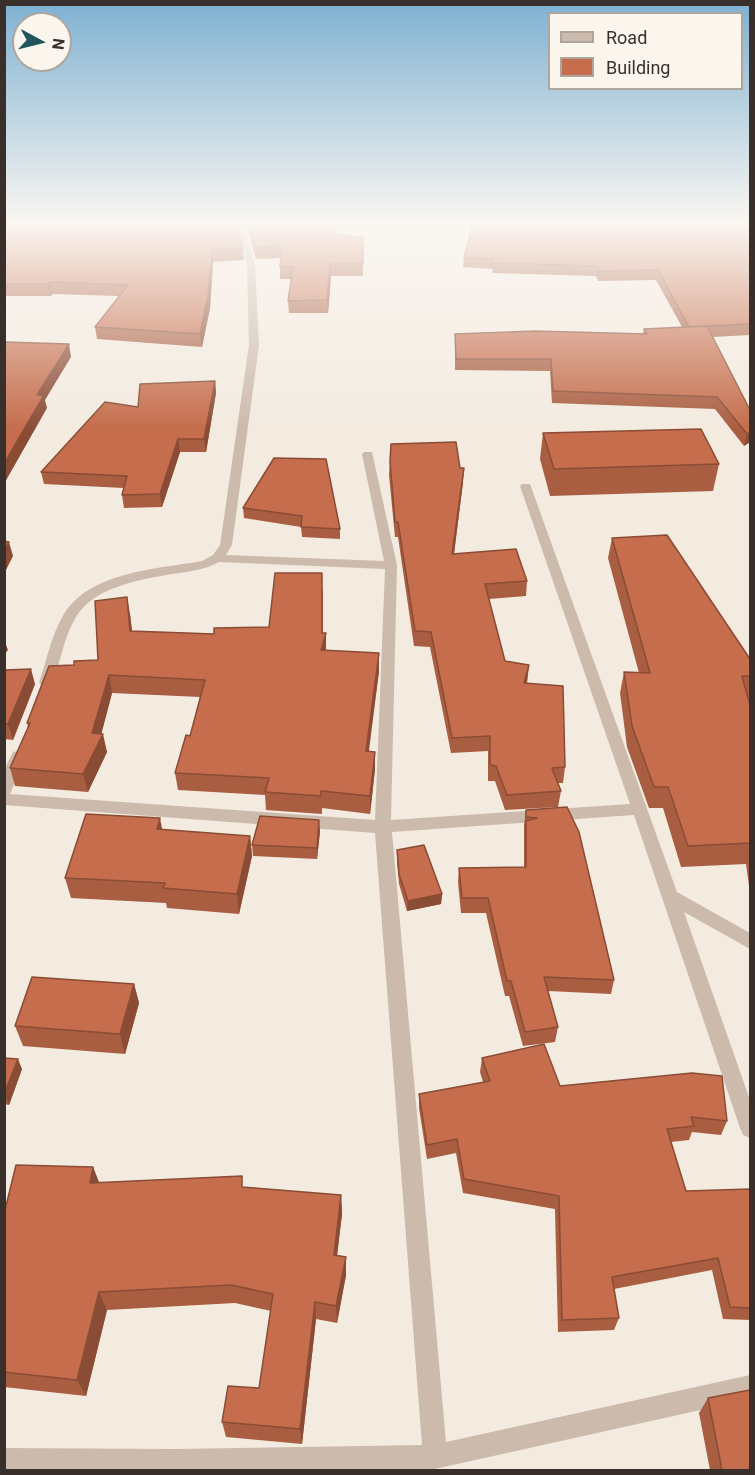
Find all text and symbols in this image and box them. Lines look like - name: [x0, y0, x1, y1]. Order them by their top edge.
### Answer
- north arrow: [12, 12, 72, 72]
- legend: [548, 12, 743, 90]
- text: Road: [606, 27, 647, 48]
- text: N: [48, 37, 68, 51]
- text: Building: [606, 57, 670, 78]

